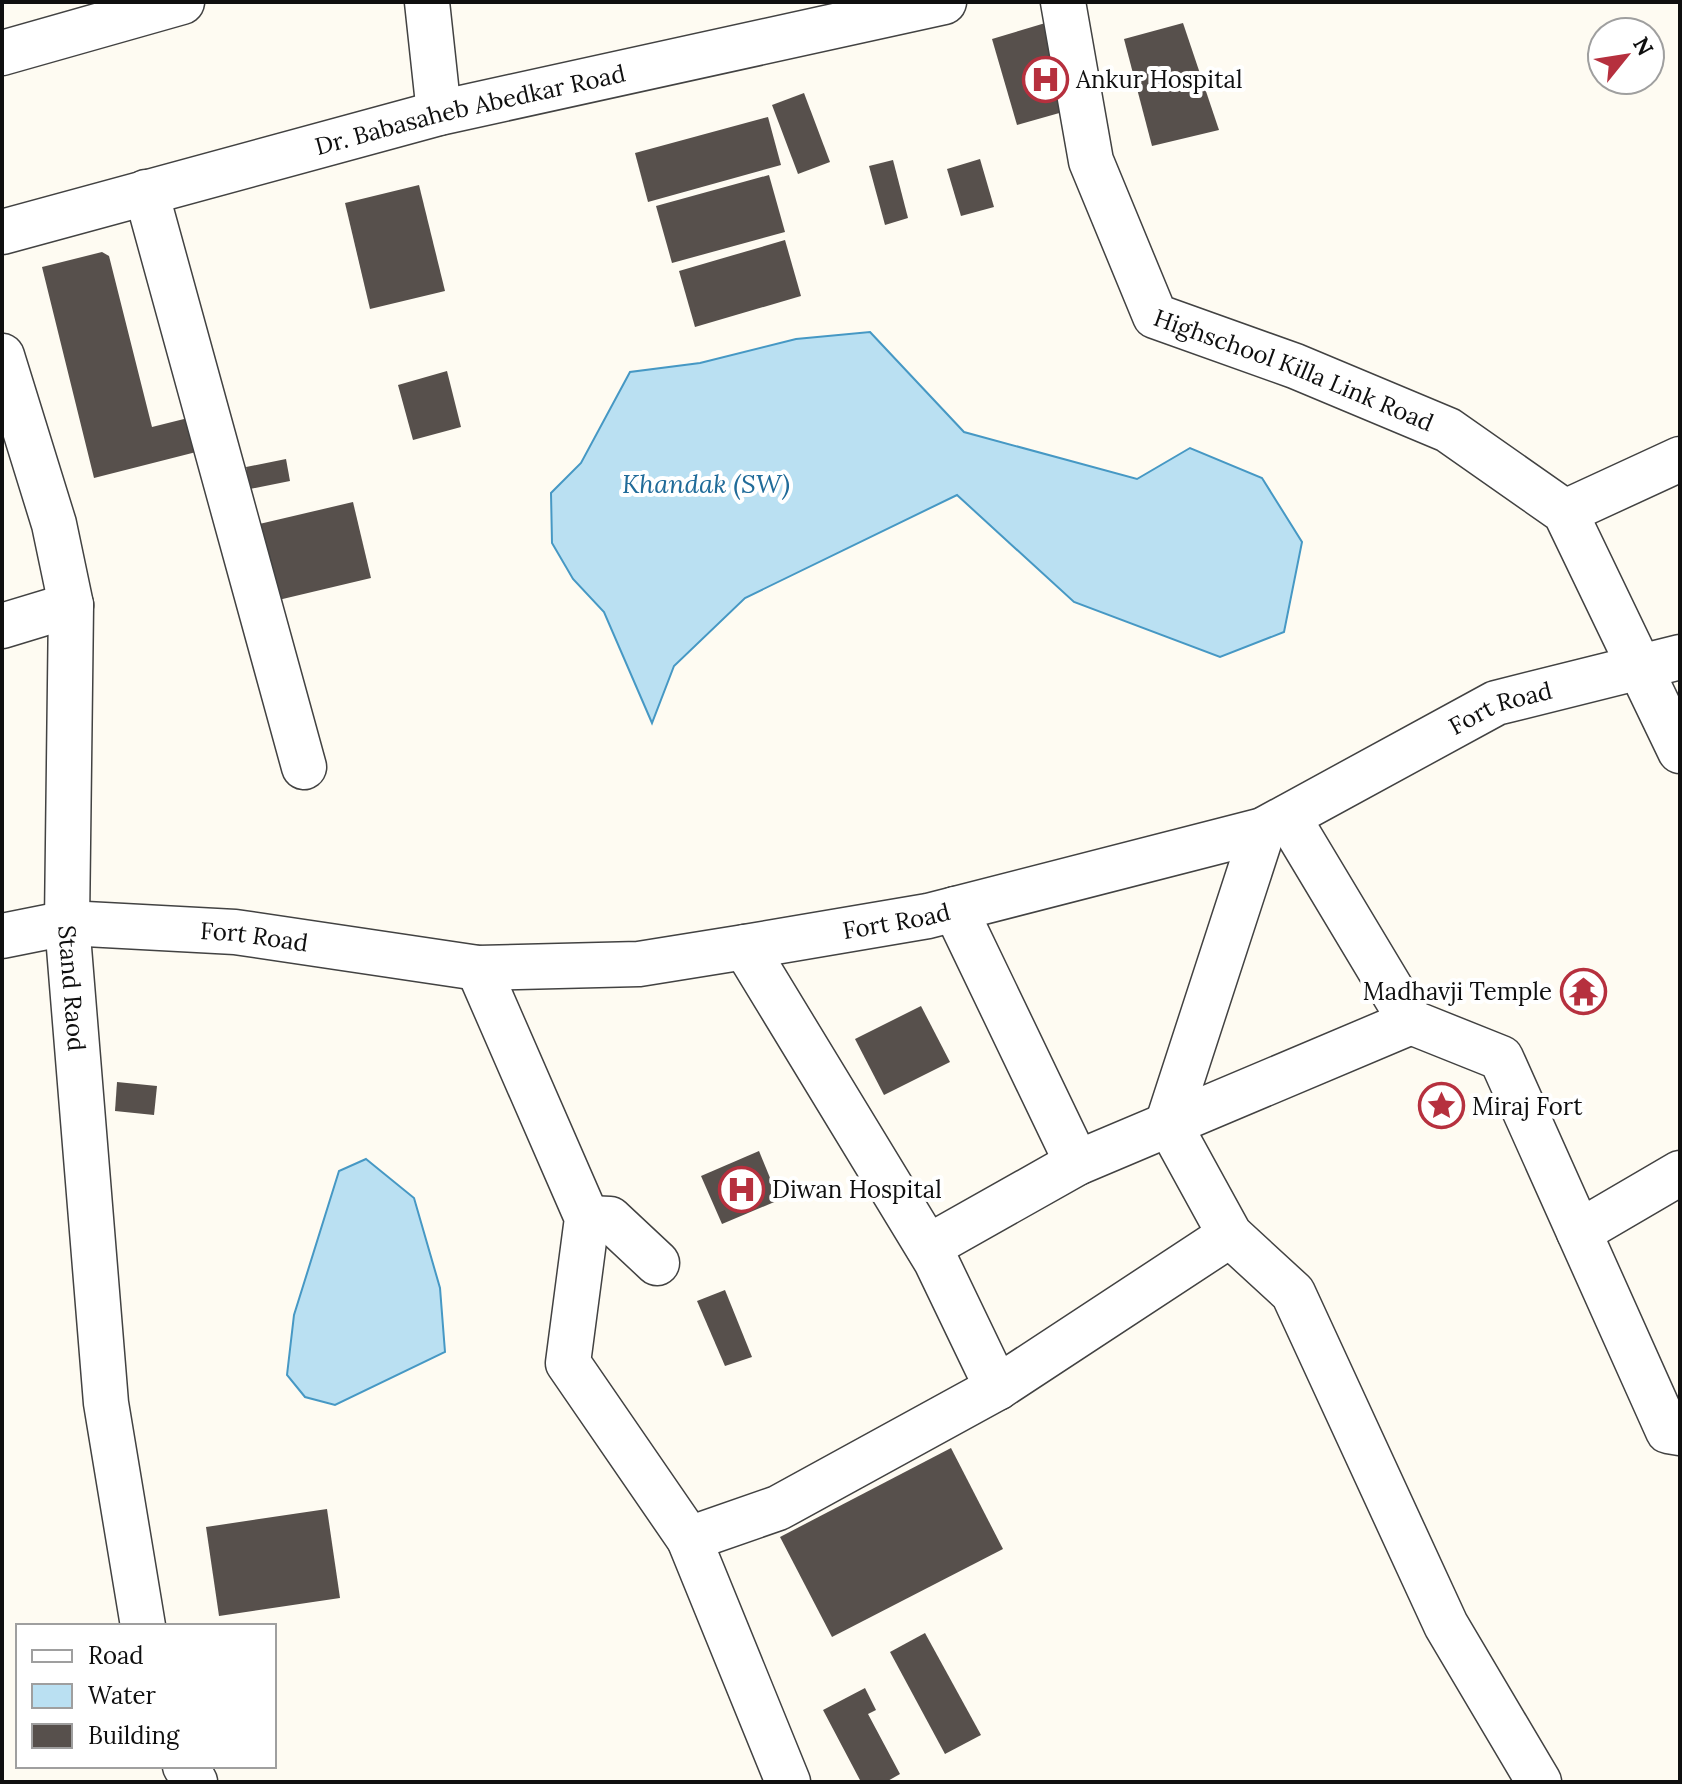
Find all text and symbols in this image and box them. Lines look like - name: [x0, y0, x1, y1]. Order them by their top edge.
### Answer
- north arrow: [1586, 16, 1666, 96]
- text: N: [1627, 32, 1660, 60]
- hospital icon: Ankur Hospital: [1021, 55, 1069, 103]
- street label: Dr. Babasaheb Abedkar Road: [311, 57, 628, 162]
- place label: Ankur Hospital: [1075, 64, 1243, 95]
- street label: Highschool Killa Link Road: [1150, 301, 1439, 438]
- water label: Khandak (SW): [622, 467, 790, 500]
- street label: Fort Road: [1443, 674, 1555, 741]
- street label: Fort Road: [840, 895, 953, 946]
- street label: Fort Road: [199, 915, 310, 958]
- street label: Stand Raod: [52, 924, 93, 1052]
- temple icon: Madhavji Temple: [1559, 967, 1607, 1015]
- place label: Madhavji Temple: [1363, 976, 1552, 1007]
- place icon: Miraj Fort: [1417, 1082, 1465, 1130]
- place label: Miraj Fort: [1472, 1091, 1583, 1122]
- hospital icon: Diwan Hospital: [717, 1165, 765, 1213]
- place label: Diwan Hospital: [772, 1174, 942, 1205]
- legend: [16, 1624, 276, 1768]
- text: Road: [88, 1640, 144, 1671]
- text: Water: [88, 1680, 156, 1711]
- text: Building: [88, 1720, 180, 1751]

